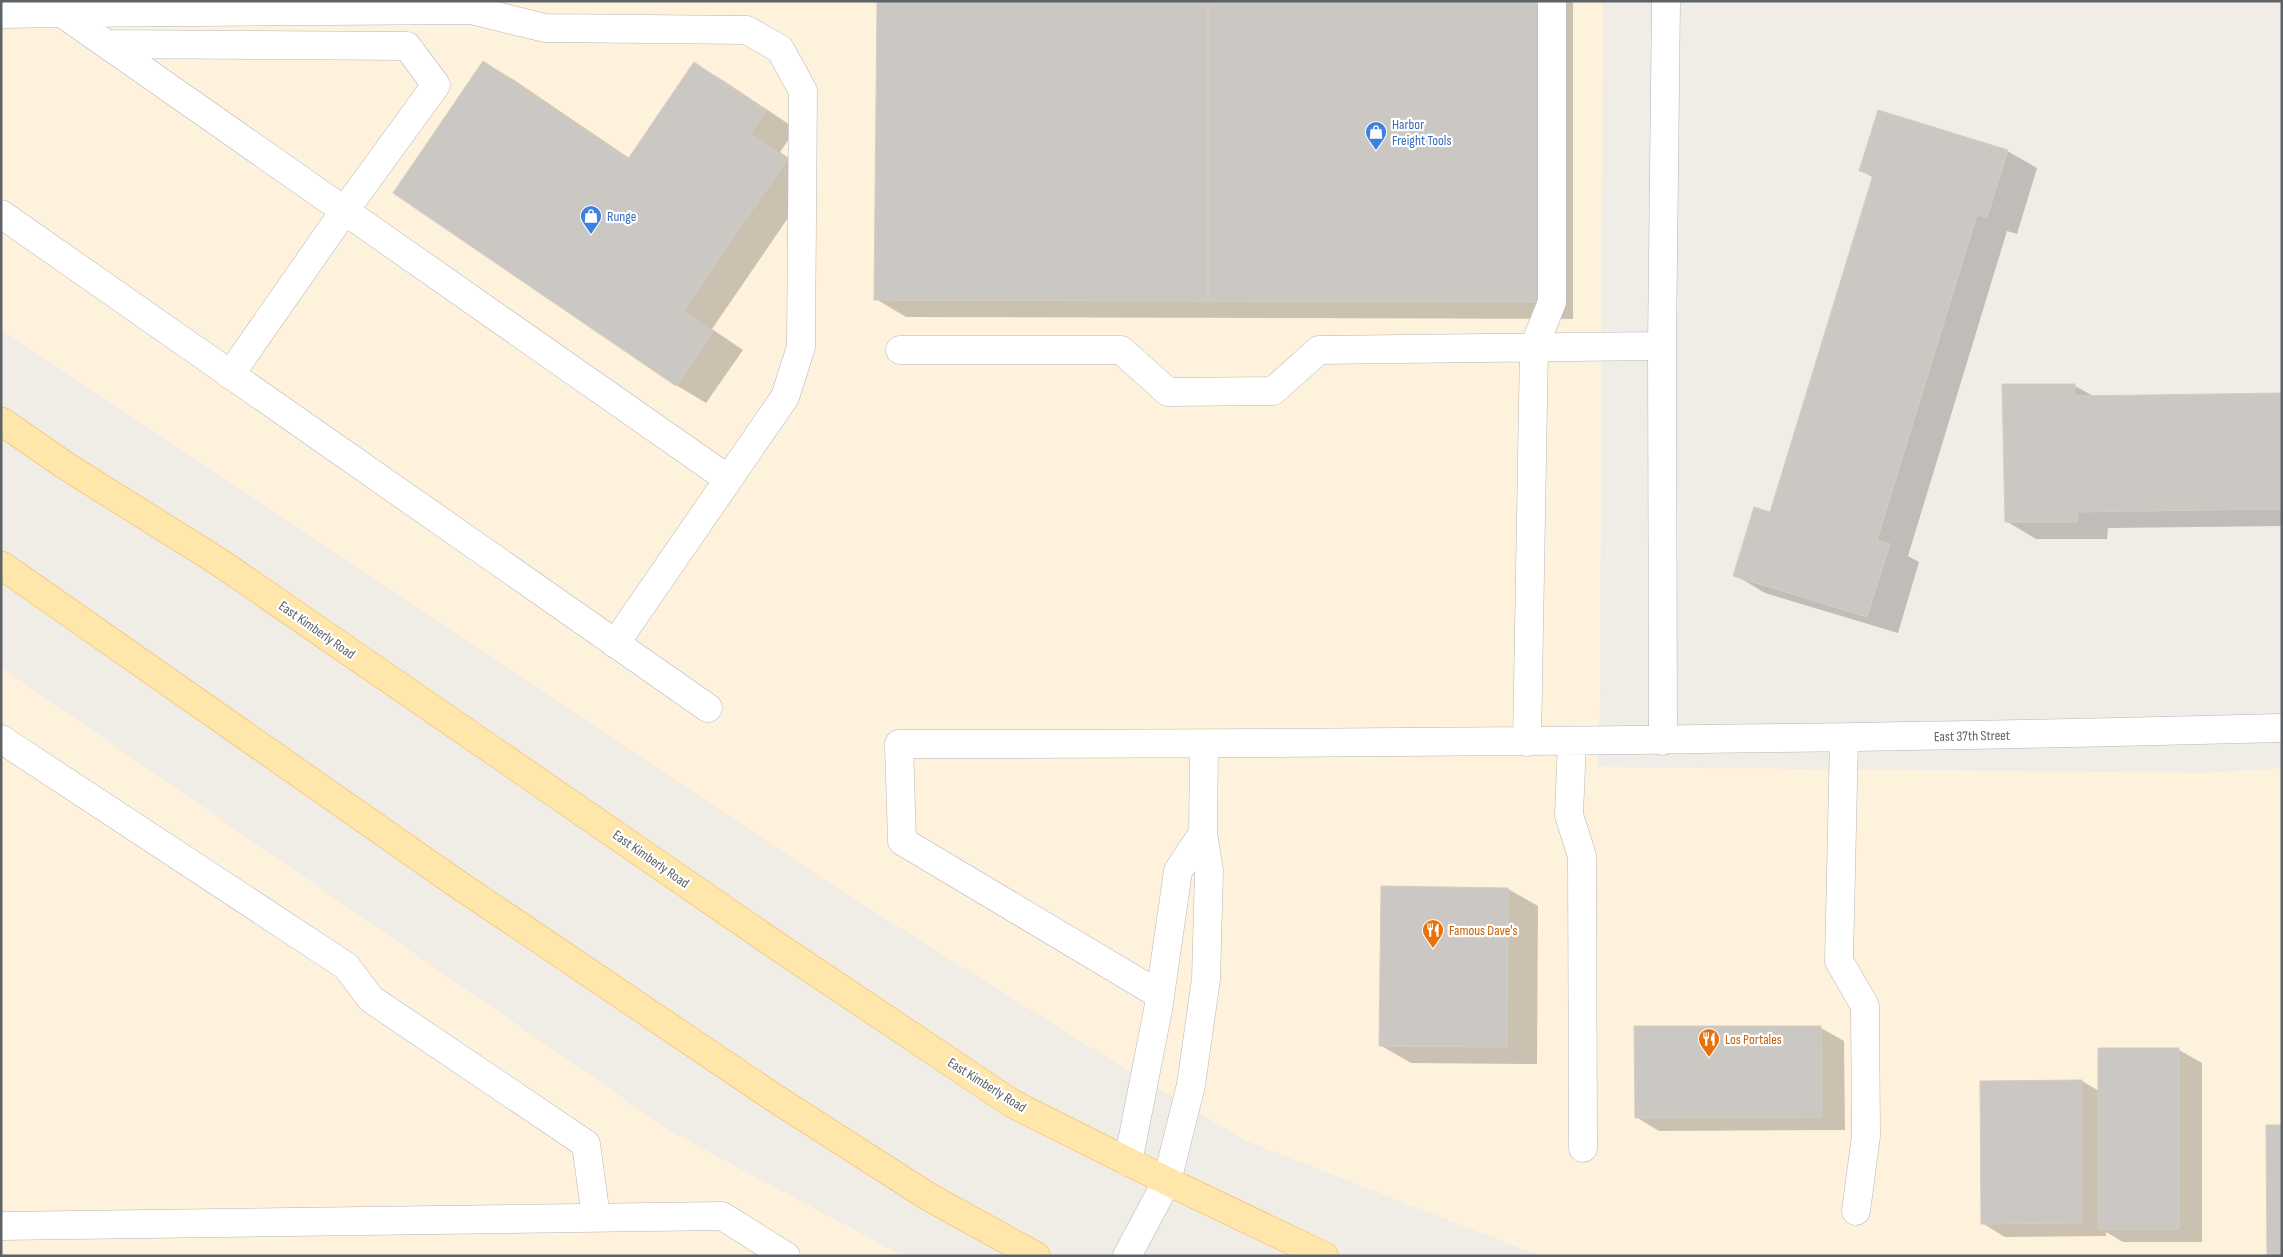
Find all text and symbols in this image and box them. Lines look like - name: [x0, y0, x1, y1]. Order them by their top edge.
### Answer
- place label: Harbor Freight Tools: [1392, 116, 1452, 149]
- shop icon: Harbor Freight Tools: [1364, 120, 1388, 151]
- shop icon: Runge: [579, 204, 603, 235]
- place label: Runge: [607, 208, 636, 225]
- street label: East Kimberly Road: [275, 597, 359, 663]
- street label: East 37th Street: [1934, 727, 2010, 745]
- street label: East Kimberly Road: [609, 826, 693, 892]
- restaurant icon: Famous Dave's: [1421, 918, 1445, 949]
- place label: Famous Dave's: [1449, 922, 1518, 939]
- restaurant icon: Los Portales: [1697, 1027, 1721, 1058]
- place label: Los Portales: [1725, 1031, 1782, 1048]
- street label: East Kimberly Road: [945, 1054, 1030, 1116]

